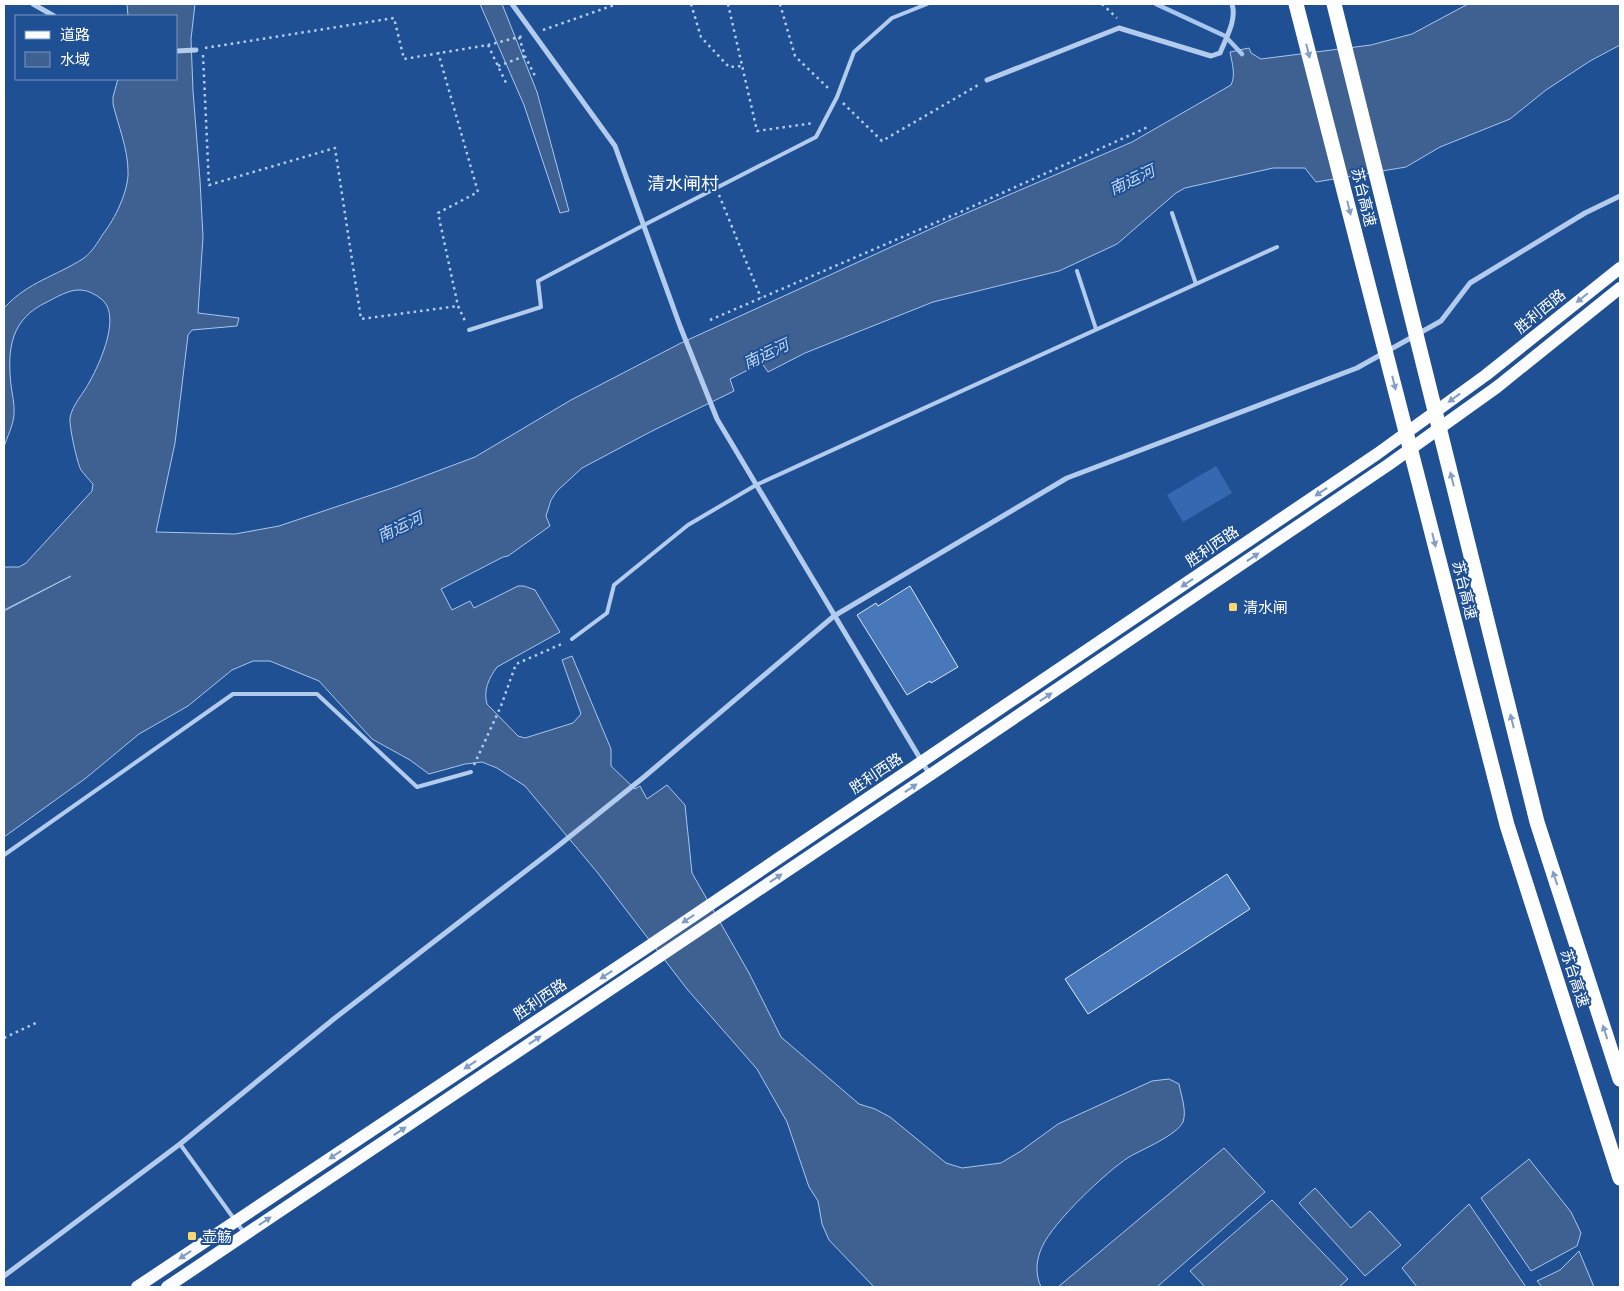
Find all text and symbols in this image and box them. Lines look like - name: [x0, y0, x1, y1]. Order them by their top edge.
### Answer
- legend: [15, 15, 178, 80]
- text: 道路: [60, 24, 90, 45]
- one-way arrow: [1305, 43, 1313, 58]
- text: 水域: [60, 49, 90, 70]
- water label: 南运河: [1105, 158, 1161, 201]
- street label: 苏台高速: [1347, 165, 1381, 229]
- district label: 清水闸村: [647, 171, 719, 196]
- one-way arrow: [1345, 201, 1353, 216]
- street label: 胜利西路: [1510, 284, 1570, 338]
- one-way arrow: [1576, 293, 1589, 304]
- water label: 南运河: [739, 332, 795, 375]
- one-way arrow: [1390, 375, 1398, 390]
- one-way arrow: [1447, 393, 1461, 403]
- one-way arrow: [1448, 471, 1456, 486]
- one-way arrow: [1315, 487, 1328, 497]
- water label: 南运河: [373, 505, 429, 548]
- street label: 胜利西路: [1181, 521, 1243, 571]
- one-way arrow: [1430, 533, 1438, 548]
- one-way arrow: [1246, 552, 1260, 562]
- street label: 苏台高速: [1448, 558, 1482, 622]
- one-way arrow: [1180, 578, 1193, 588]
- place label: 清水闸: [1243, 597, 1288, 618]
- marker: 清水闸: [1227, 601, 1239, 613]
- one-way arrow: [1039, 692, 1053, 702]
- one-way arrow: [1508, 714, 1516, 729]
- street label: 胜利西路: [845, 748, 907, 798]
- one-way arrow: [904, 783, 918, 793]
- one-way arrow: [1551, 870, 1559, 885]
- one-way arrow: [769, 874, 783, 883]
- one-way arrow: [681, 915, 694, 924]
- street label: 苏台高速: [1556, 946, 1594, 1010]
- one-way arrow: [599, 970, 612, 980]
- street label: 胜利西路: [509, 974, 571, 1024]
- one-way arrow: [1601, 1025, 1609, 1040]
- one-way arrow: [529, 1035, 542, 1045]
- one-way arrow: [464, 1060, 477, 1070]
- one-way arrow: [394, 1126, 407, 1136]
- one-way arrow: [328, 1150, 342, 1160]
- one-way arrow: [259, 1216, 272, 1226]
- place label: 壶觞: [202, 1226, 232, 1247]
- marker: 壶觞: [186, 1230, 198, 1242]
- one-way arrow: [179, 1250, 192, 1260]

